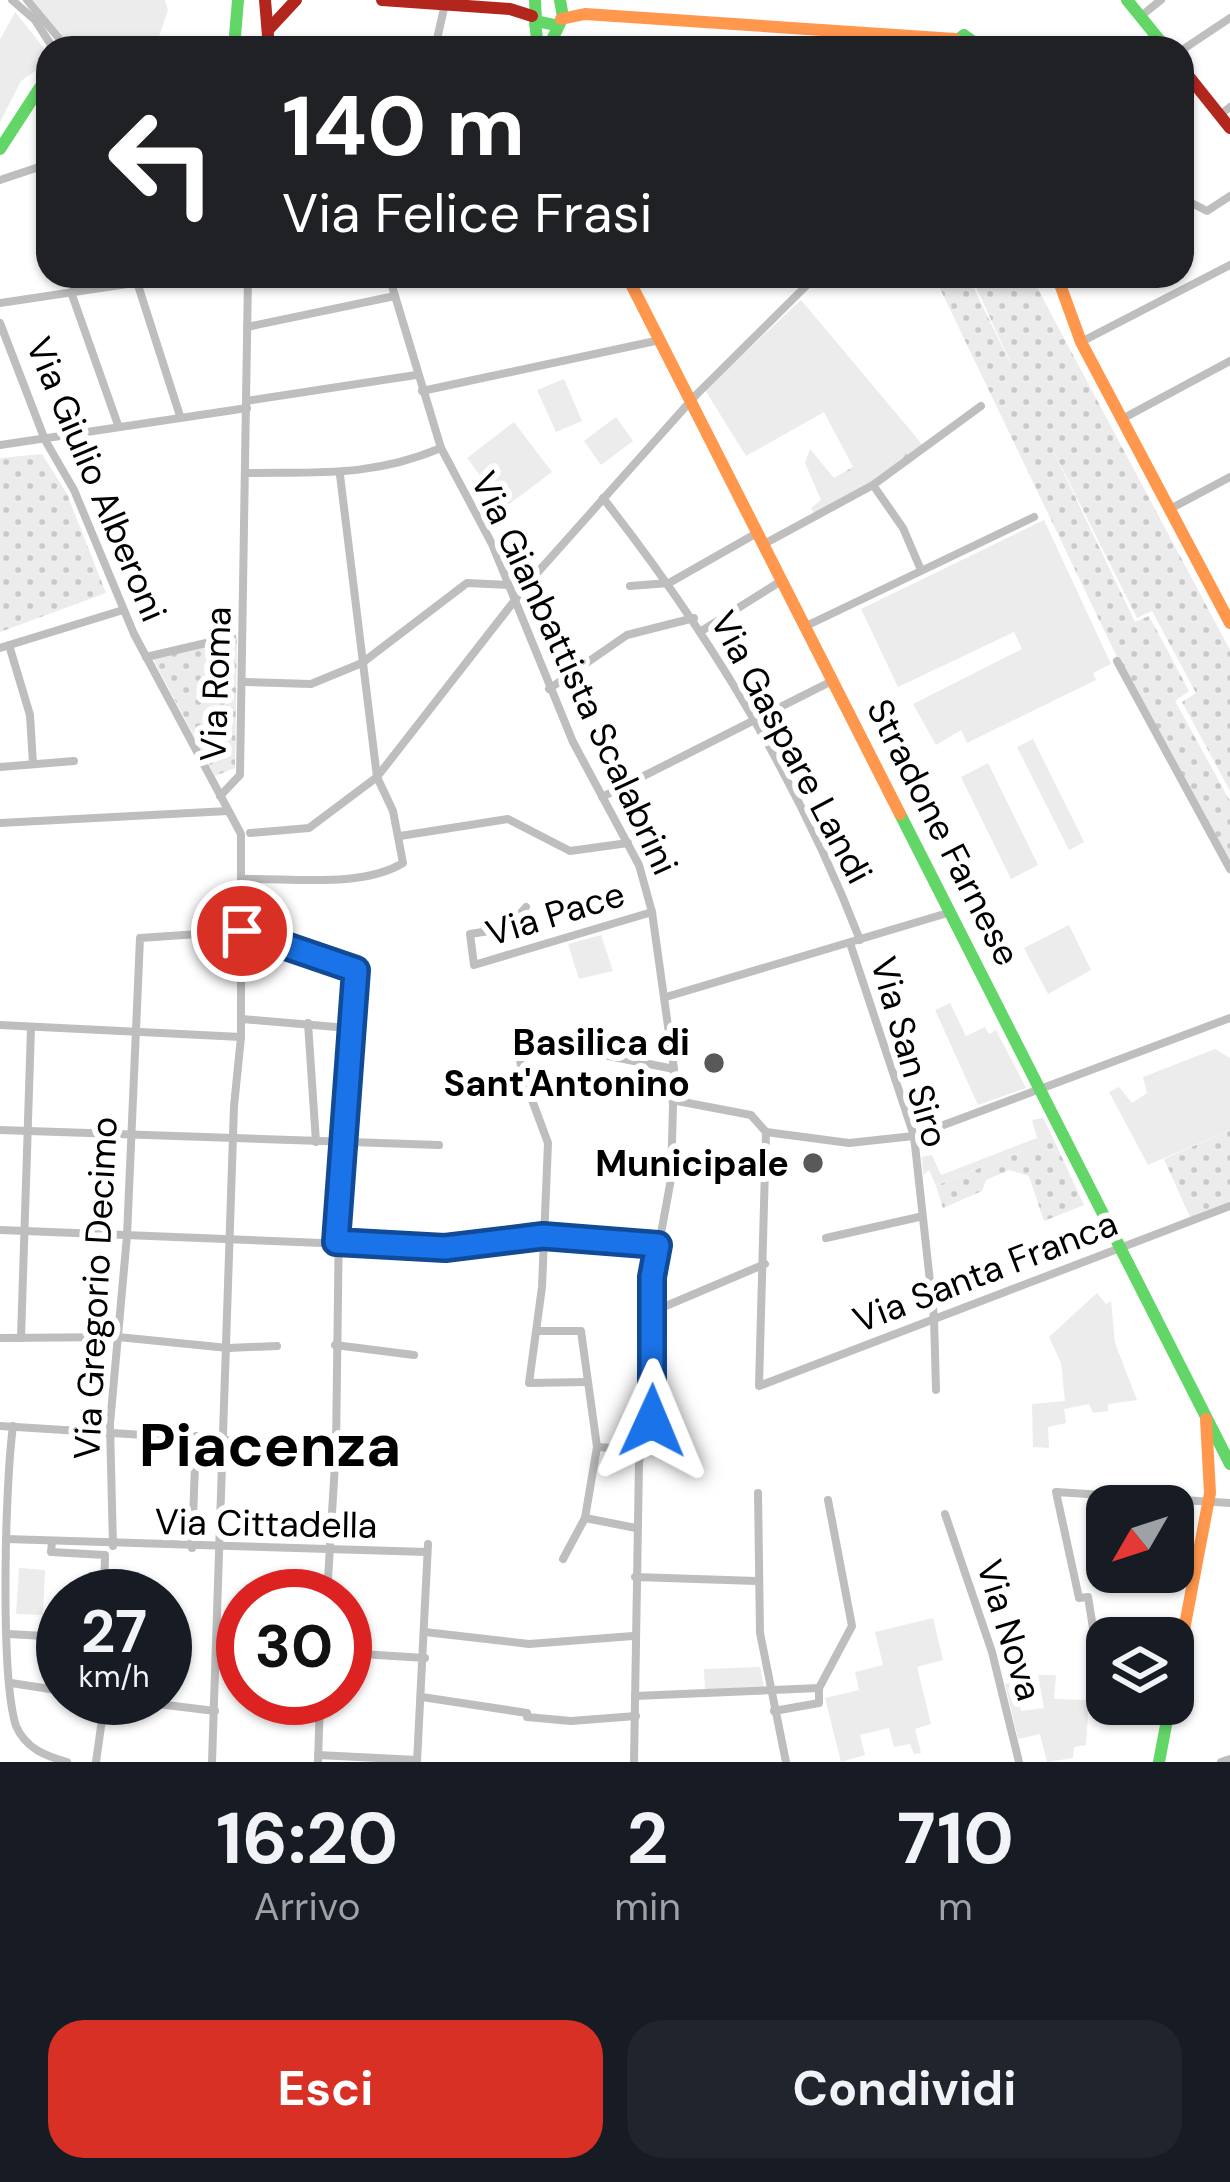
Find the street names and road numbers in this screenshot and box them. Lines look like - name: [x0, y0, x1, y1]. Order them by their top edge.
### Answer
- street label: Via Giulio Alberoni: [15, 330, 178, 628]
- street label: Via Gianbattista Scalabrini: [460, 464, 689, 882]
- street label: Via Gaspare Landi: [700, 603, 883, 892]
- street label: Via Roma: [189, 606, 242, 762]
- street label: Stradone Farnese: [856, 691, 1031, 973]
- street label: Via Pace: [480, 870, 630, 957]
- street label: Via San Siro: [860, 951, 959, 1153]
- street label: Via Gregorio Decimo: [63, 1115, 128, 1461]
- street label: Via Santa Franca: [846, 1199, 1124, 1343]
- street label: Via Cittadella: [154, 1498, 378, 1549]
- street label: Via Nova: [966, 1554, 1053, 1706]

